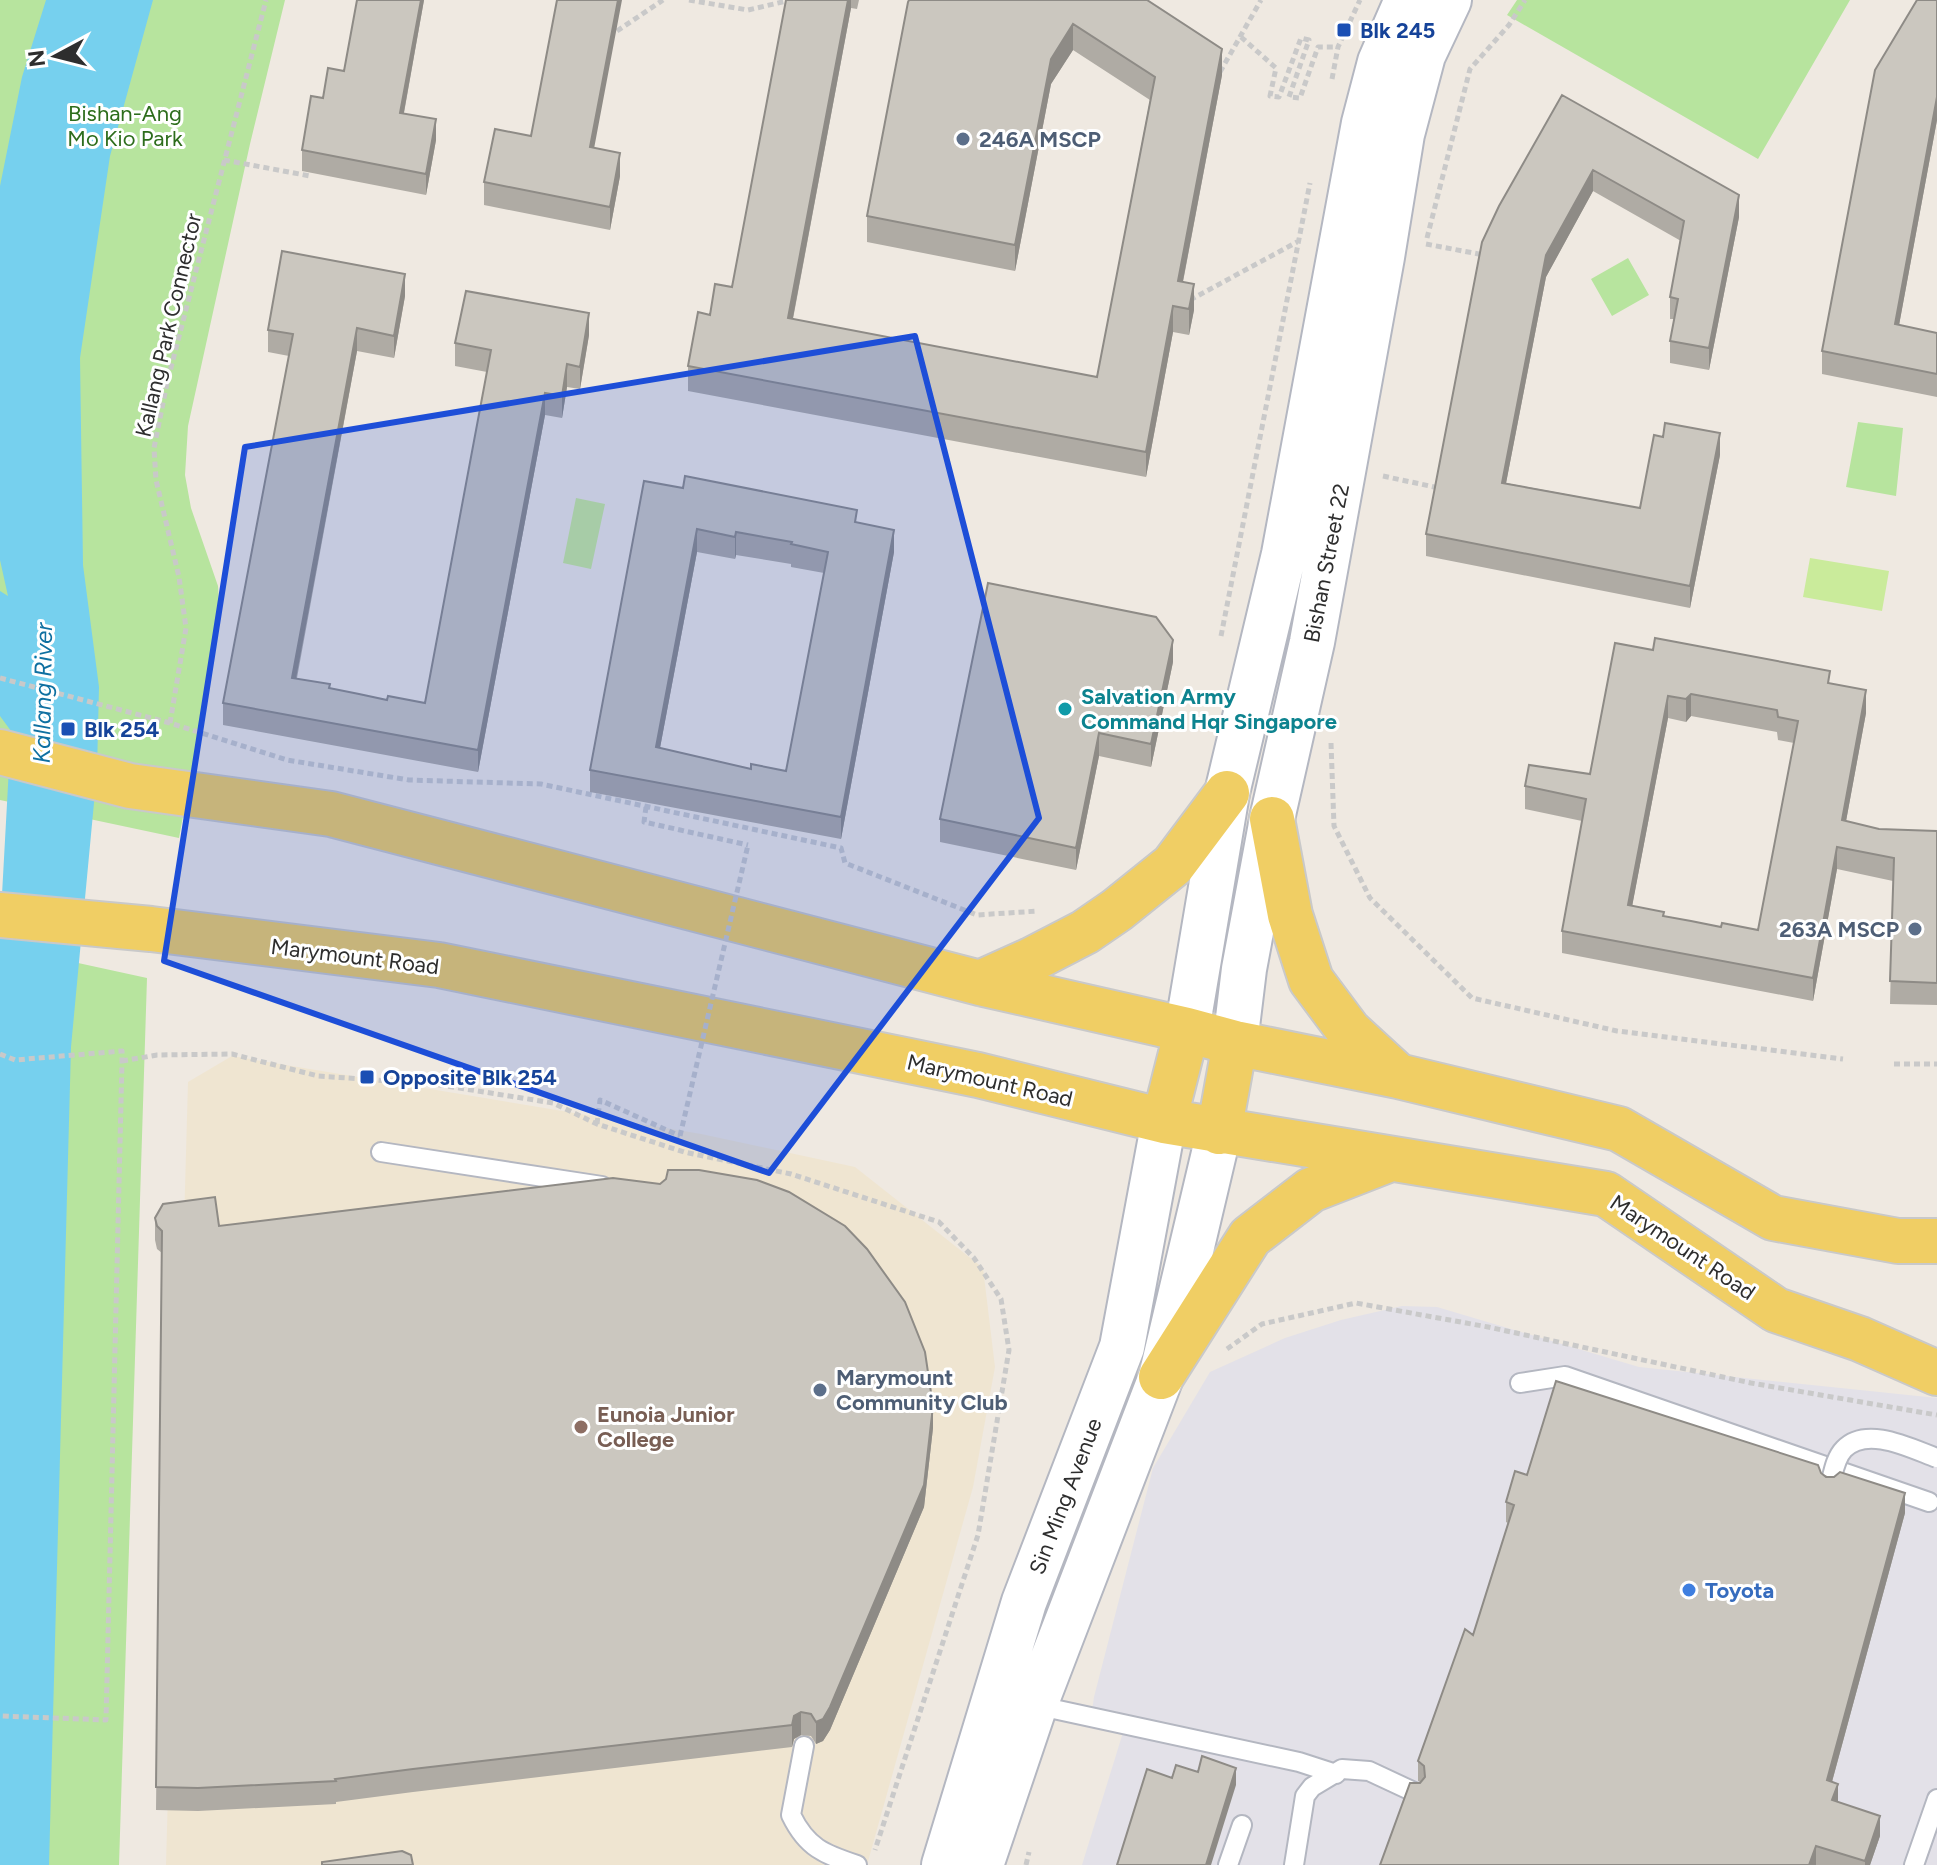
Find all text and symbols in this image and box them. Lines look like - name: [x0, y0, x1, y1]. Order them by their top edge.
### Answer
- north arrow: [16, 16, 96, 96]
- place label: Blk 245: [1360, 17, 1435, 44]
- marker: Blk 245: [1335, 21, 1353, 39]
- text: N: [22, 48, 51, 68]
- park label: Bishan-Ang Mo Kio Park: [67, 100, 183, 152]
- place label: 246A MSCP: [979, 126, 1101, 153]
- marker: 246A MSCP: [954, 130, 972, 148]
- street label: Kallang Park Connector: [130, 210, 208, 440]
- street label: Bishan Street 22: [1298, 481, 1355, 645]
- water label: Kallang River: [27, 622, 58, 764]
- place label: Salvation Army Command Hqr Singapore: [1081, 683, 1337, 735]
- marker: Salvation Army Command Hqr Singapore: [1056, 700, 1074, 718]
- place label: Blk 254: [84, 716, 159, 743]
- marker: Blk 254: [59, 720, 77, 738]
- place label: 263A MSCP: [1779, 916, 1899, 943]
- marker: 263A MSCP: [1906, 920, 1924, 938]
- street label: Marymount Road: [269, 933, 441, 980]
- street label: Marymount Road: [904, 1048, 1075, 1113]
- place label: Opposite Blk 254: [383, 1064, 557, 1091]
- marker: Opposite Blk 254: [358, 1068, 376, 1086]
- street label: Marymount Road: [1605, 1189, 1760, 1306]
- place label: Marymount Community Club: [836, 1364, 1008, 1416]
- marker: Marymount Community Club: [811, 1381, 829, 1399]
- place label: Eunoia Junior College: [597, 1401, 735, 1453]
- street label: Sin Ming Avenue: [1023, 1414, 1108, 1578]
- marker: Eunoia Junior College: [572, 1418, 590, 1436]
- place label: Toyota: [1705, 1577, 1774, 1604]
- marker: Toyota: [1680, 1581, 1698, 1599]

